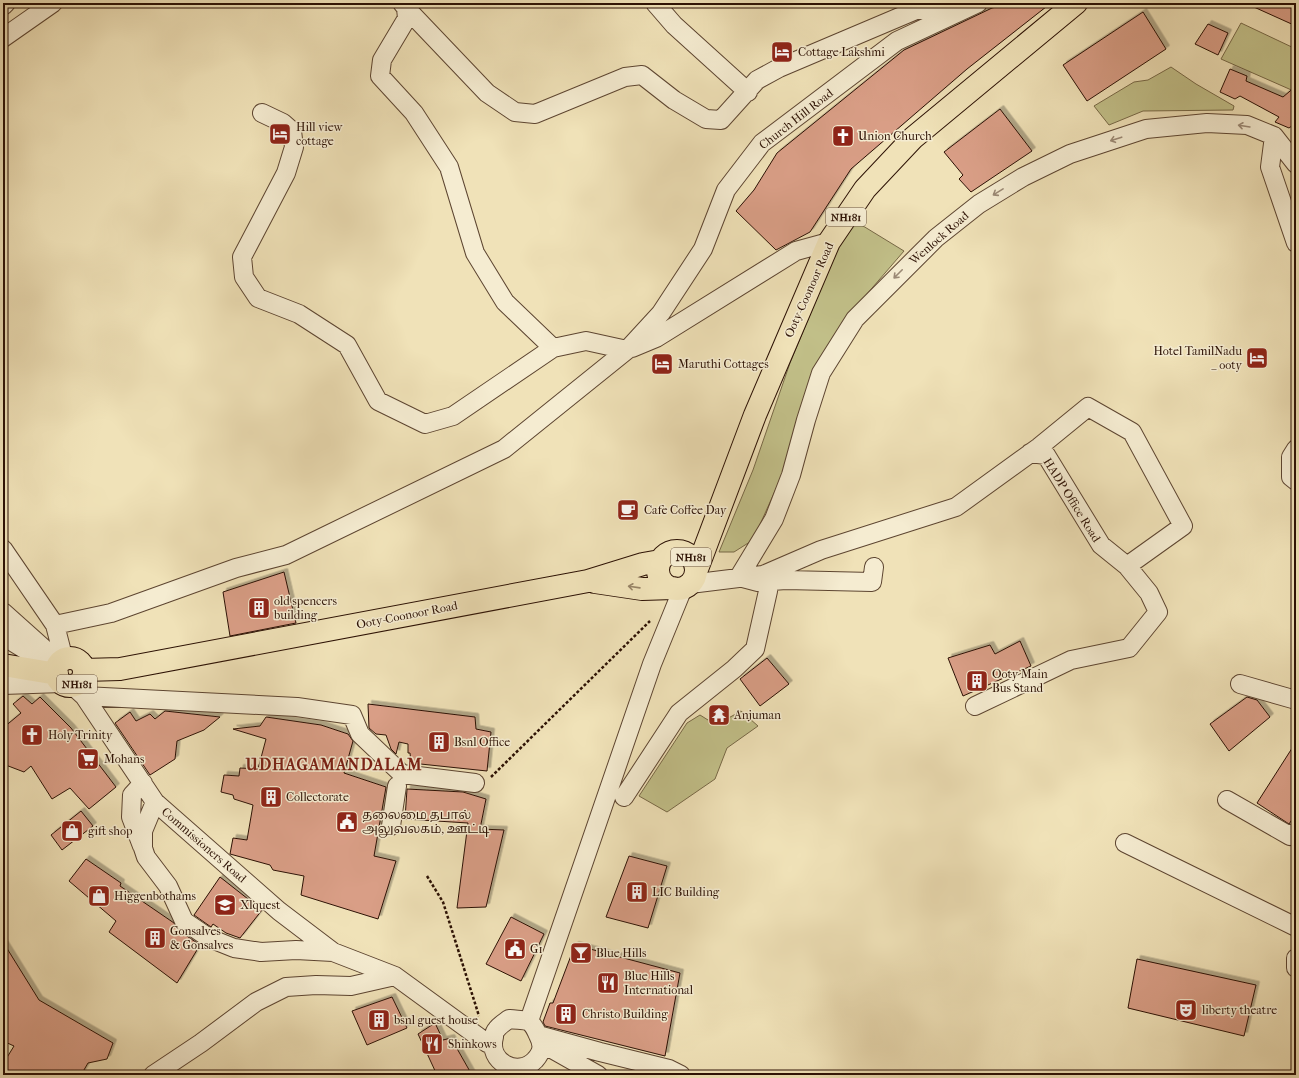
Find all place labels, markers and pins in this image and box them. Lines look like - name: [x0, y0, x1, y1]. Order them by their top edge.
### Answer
- hotel icon: Cottage Lakshmi: [769, 39, 795, 65]
- place label: Cottage Lakshmi: [798, 45, 885, 59]
- place label: Hill view cottage: [296, 120, 344, 148]
- hotel icon: Hill view cottage: [267, 121, 293, 147]
- church icon: Union Church: [830, 123, 856, 149]
- place label: Union Church: [858, 129, 932, 143]
- place label: Hotel TamilNadu _ ooty: [1153, 344, 1243, 372]
- hotel icon: Hotel TamilNadu _ ooty: [1244, 345, 1270, 371]
- hotel icon: Maruthi Cottages: [649, 351, 675, 377]
- place label: Maruthi Cottages: [678, 357, 769, 371]
- cafe icon: Cafe Coffee Day: [615, 497, 641, 523]
- place label: Cafe Coffee Day: [644, 503, 727, 517]
- place label: old spencers building: [273, 594, 337, 622]
- building icon: old spencers building: [246, 595, 272, 621]
- place label: Ooty Main Bus Stand: [992, 667, 1048, 695]
- building icon: Ooty Main Bus Stand: [964, 668, 990, 694]
- temple icon: Anjuman: [706, 702, 732, 728]
- place label: Anjuman: [733, 708, 781, 722]
- church icon: Holy Trinity: [19, 722, 45, 748]
- place label: Holy Trinity: [48, 728, 113, 742]
- building icon: Bsnl Office: [426, 729, 452, 755]
- place label: Bsnl Office: [454, 735, 510, 749]
- supermarket icon: Mohans: [75, 746, 101, 772]
- place label: Mohans: [104, 752, 145, 766]
- building icon: Collectorate: [258, 784, 284, 810]
- place label: Collectorate: [286, 790, 349, 804]
- place label: தலைமை தபால் அலுவலகம், ஊட்டி: [362, 808, 490, 838]
- public building icon: தலைமை தபால் அலுவலகம், ஊட்டி: [334, 809, 360, 835]
- shop icon: gift shop: [59, 818, 85, 844]
- place label: gift shop: [88, 824, 133, 838]
- building icon: LIC Building: [624, 879, 650, 905]
- shop icon: Higgenbothams: [86, 883, 112, 909]
- place label: LIC Building: [652, 885, 720, 899]
- place label: Higgenbothams: [114, 889, 197, 903]
- school or university icon: Xlquest: [212, 892, 238, 918]
- place label: Xlquest: [240, 898, 281, 912]
- place label: Gonsalves & Gonsalves: [170, 924, 234, 952]
- building icon: Gonsalves & Gonsalves: [142, 925, 168, 951]
- public building icon: G1: [502, 936, 528, 962]
- bar icon: Blue Hills: [568, 940, 594, 966]
- place label: G1: [530, 942, 543, 956]
- place label: Blue Hills: [596, 946, 647, 960]
- place label: Blue Hills International: [624, 969, 694, 997]
- restaurant icon: Blue Hills International: [595, 970, 621, 996]
- theatre icon: liberty theatre: [1173, 997, 1199, 1023]
- building icon: Christo Building: [553, 1001, 579, 1027]
- place label: liberty theatre: [1201, 1003, 1277, 1017]
- building icon: bsnl guest house: [366, 1007, 392, 1033]
- place label: Christo Building: [582, 1007, 668, 1021]
- place label: bsnl guest house: [393, 1013, 478, 1027]
- restaurant icon: Shinkows: [419, 1031, 445, 1057]
- place label: Shinkows: [448, 1037, 497, 1051]

